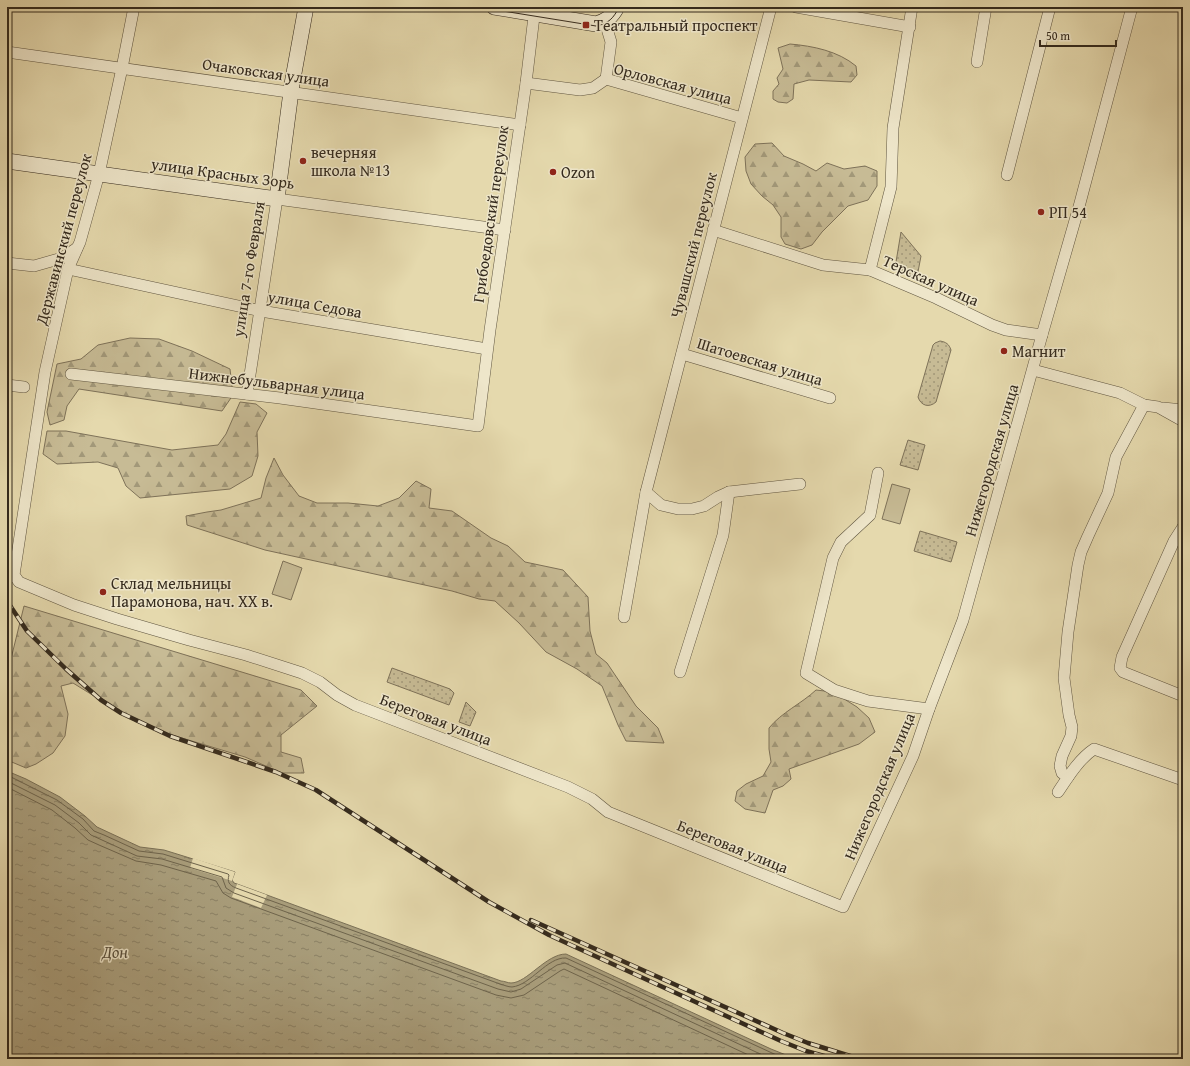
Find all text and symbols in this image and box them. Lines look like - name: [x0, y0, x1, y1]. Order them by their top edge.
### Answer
- place label: Театральный проспект: [594, 13, 758, 37]
- marker: Театральный проспект: [581, 20, 591, 30]
- scale bar: [1040, 22, 1116, 48]
- text: 50 m: [1046, 27, 1070, 44]
- street label: Очаковская улица: [201, 51, 331, 93]
- street label: Орловская улица: [611, 56, 735, 110]
- street label: Грибоедовский переулок: [466, 123, 514, 304]
- place label: вечерняя школа №13: [311, 140, 390, 182]
- street label: Державинский переулок: [28, 150, 98, 328]
- street label: улица Красных Зорь: [149, 151, 297, 195]
- marker: вечерняя школа №13: [298, 156, 308, 166]
- place label: Ozon: [561, 160, 595, 184]
- marker: Ozon: [548, 167, 558, 177]
- street label: Чувашский переулок: [663, 169, 723, 321]
- street label: улица 7-го Февраля: [225, 199, 271, 340]
- place label: РП 54: [1049, 200, 1087, 224]
- marker: РП 54: [1036, 207, 1046, 217]
- street label: Терская улица: [879, 248, 983, 312]
- street label: улица Седова: [265, 284, 364, 324]
- street label: Шатоевская улица: [694, 331, 826, 392]
- place label: Магнит: [1012, 339, 1066, 363]
- marker: Магнит: [999, 346, 1009, 356]
- street label: Нижнебульварная улица: [188, 360, 367, 406]
- street label: Нижегородская улица: [958, 381, 1024, 539]
- place label: Склад мельницы Парамонова, нач. XX в.: [111, 571, 273, 613]
- marker: Склад мельницы Парамонова, нач. XX в.: [98, 587, 108, 597]
- street label: Береговая улица: [377, 687, 496, 751]
- street label: Нижегородская улица: [837, 708, 921, 863]
- street label: Береговая улица: [674, 813, 792, 879]
- water label: Дон: [101, 939, 128, 964]

